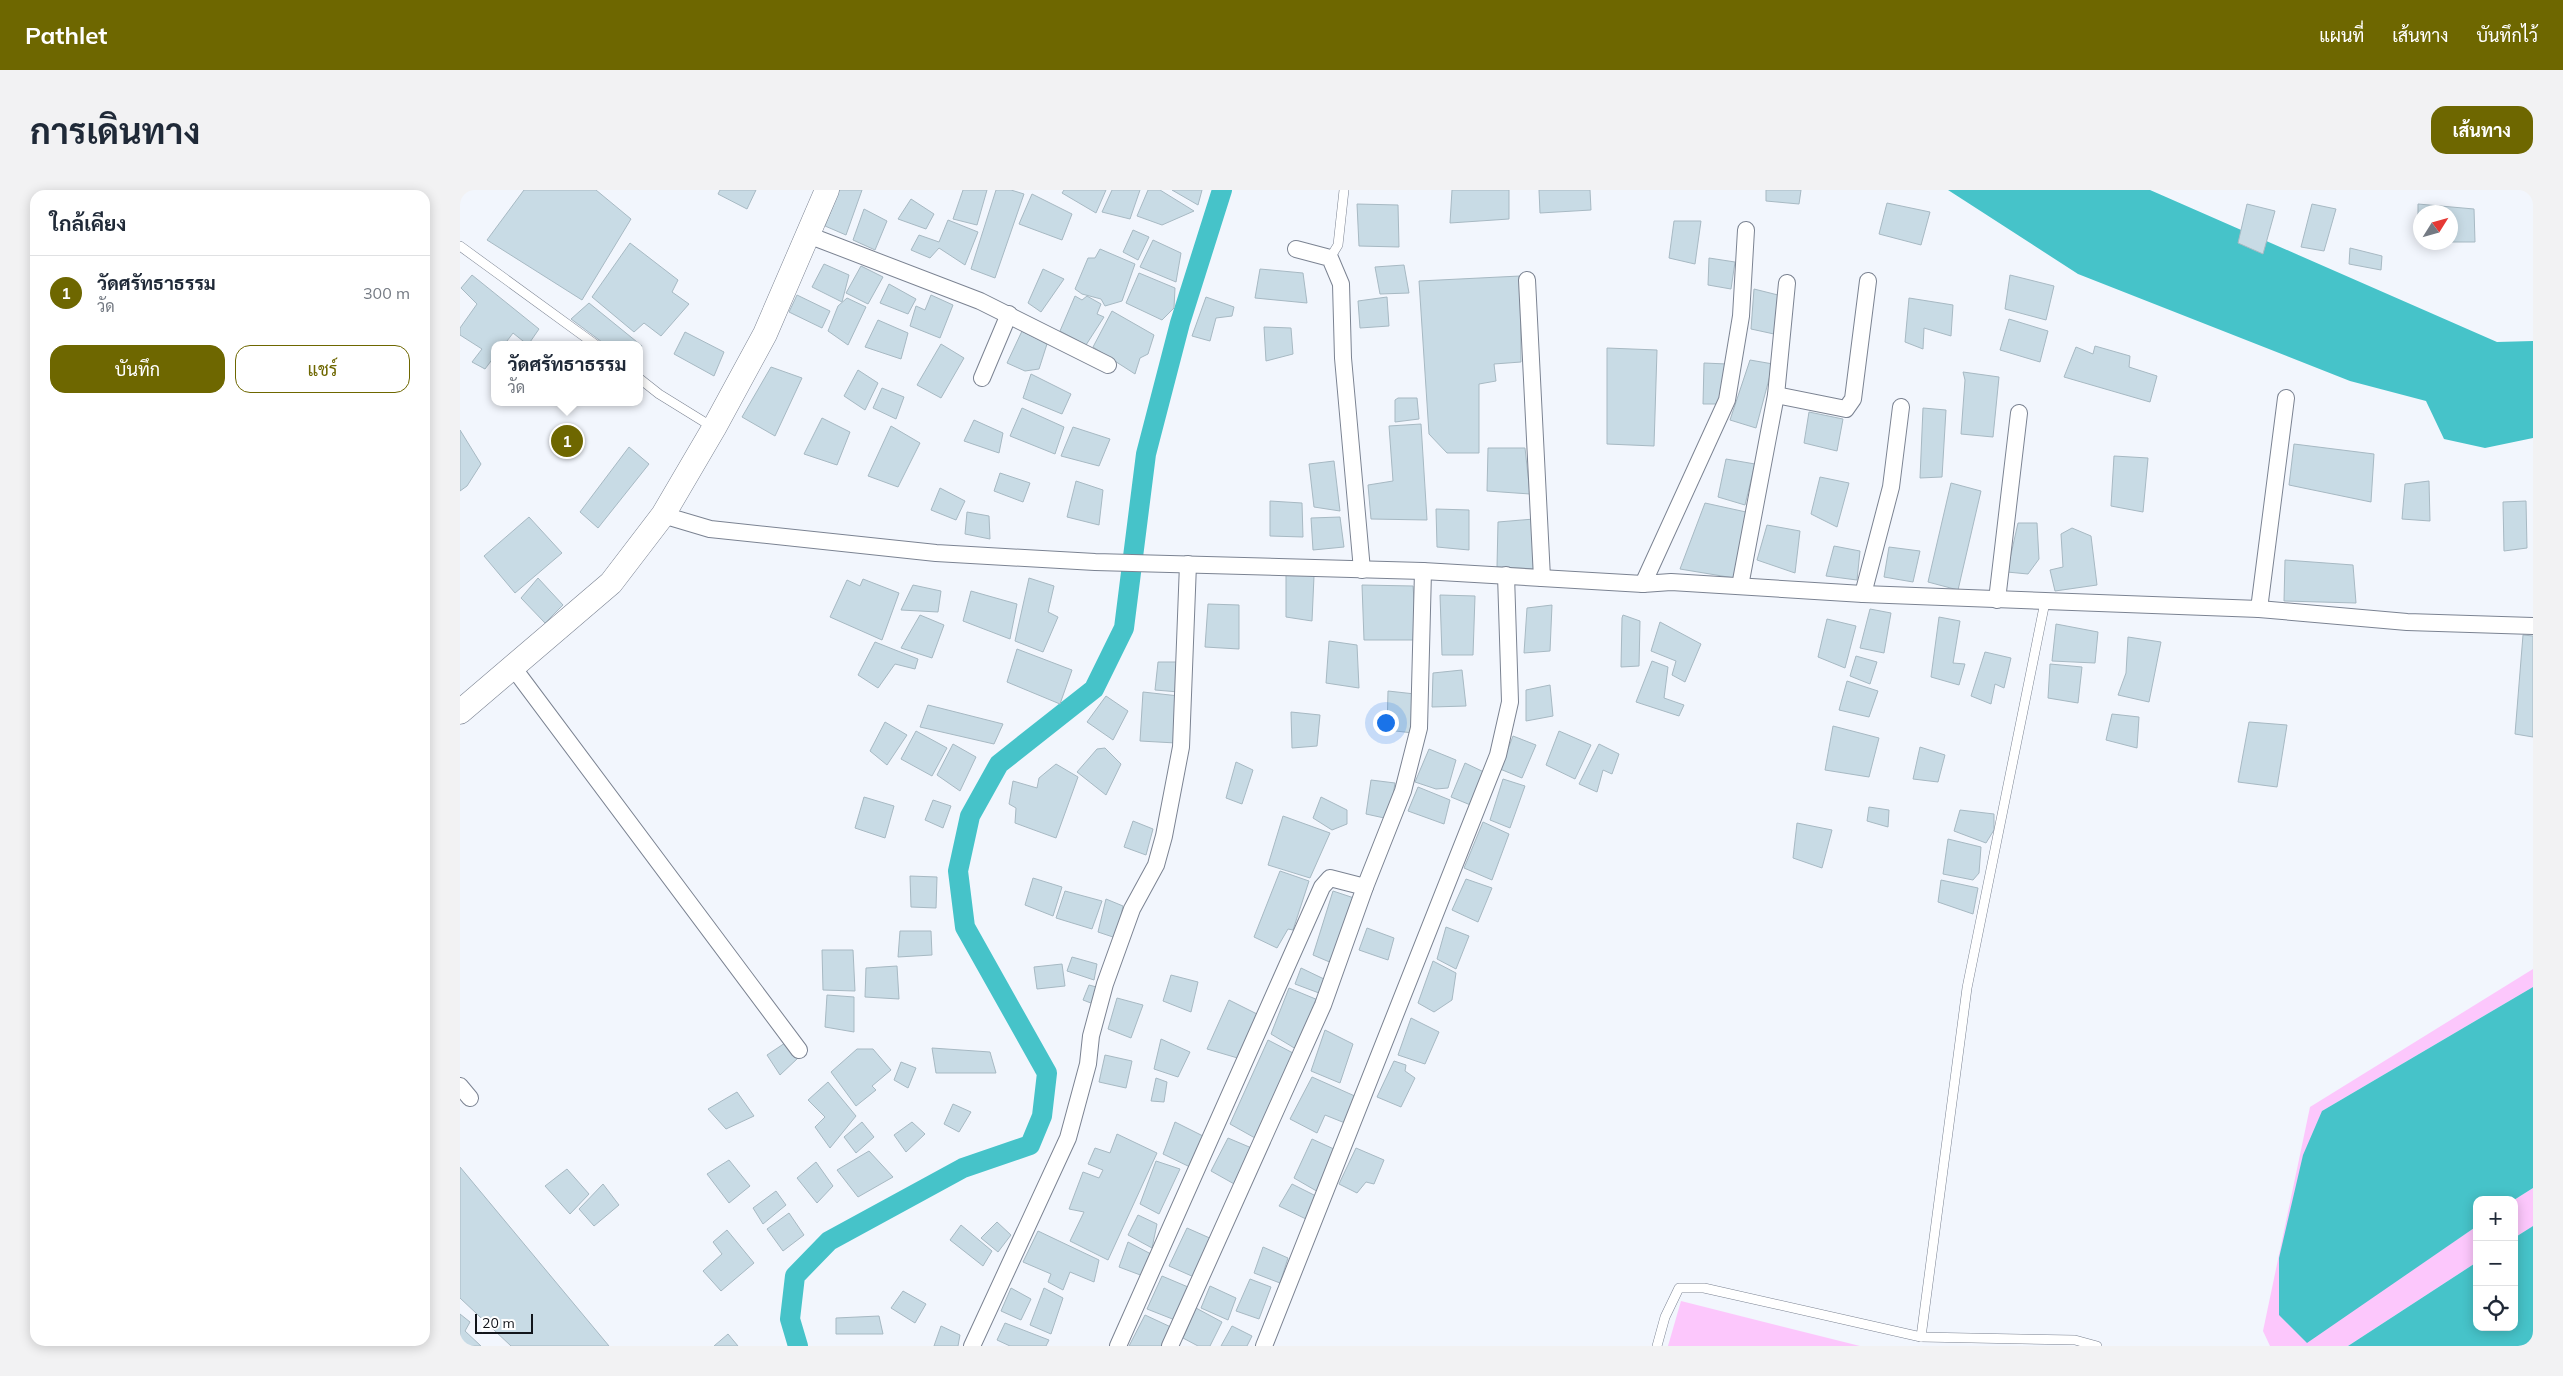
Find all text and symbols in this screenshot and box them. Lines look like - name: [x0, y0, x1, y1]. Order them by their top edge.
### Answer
- text: Pathlet: [25, 20, 107, 50]
- text: แผนที่: [2319, 24, 2364, 47]
- text: เส้นทาง: [2392, 24, 2448, 47]
- text: บันทึกไว้: [2476, 24, 2538, 47]
- button: เส้นทาง: [2431, 106, 2533, 154]
- text: การเดินทาง: [30, 109, 200, 153]
- north arrow: [2413, 205, 2458, 250]
- text: ใกล้เคียง: [50, 210, 126, 236]
- text: วัดศรัทธาธรรม: [97, 271, 216, 295]
- text: 1: [61, 283, 71, 303]
- text: 300 m: [363, 283, 410, 303]
- text: วัด: [97, 296, 115, 316]
- popup: [491, 341, 643, 406]
- button: บันทึก: [50, 345, 225, 393]
- button: แชร์: [235, 345, 410, 393]
- text: วัดศรัทธาธรรม: [508, 352, 626, 376]
- text: วัด: [508, 377, 525, 397]
- pin: 1: [551, 422, 583, 460]
- your location: [1373, 710, 1399, 736]
- map controls: [2473, 1196, 2518, 1331]
- button: +: [2473, 1196, 2518, 1241]
- button: −: [2473, 1241, 2518, 1286]
- button: locate: [2473, 1286, 2518, 1331]
- scale bar: [475, 1311, 532, 1334]
- text: 20 m: [482, 1314, 515, 1332]

